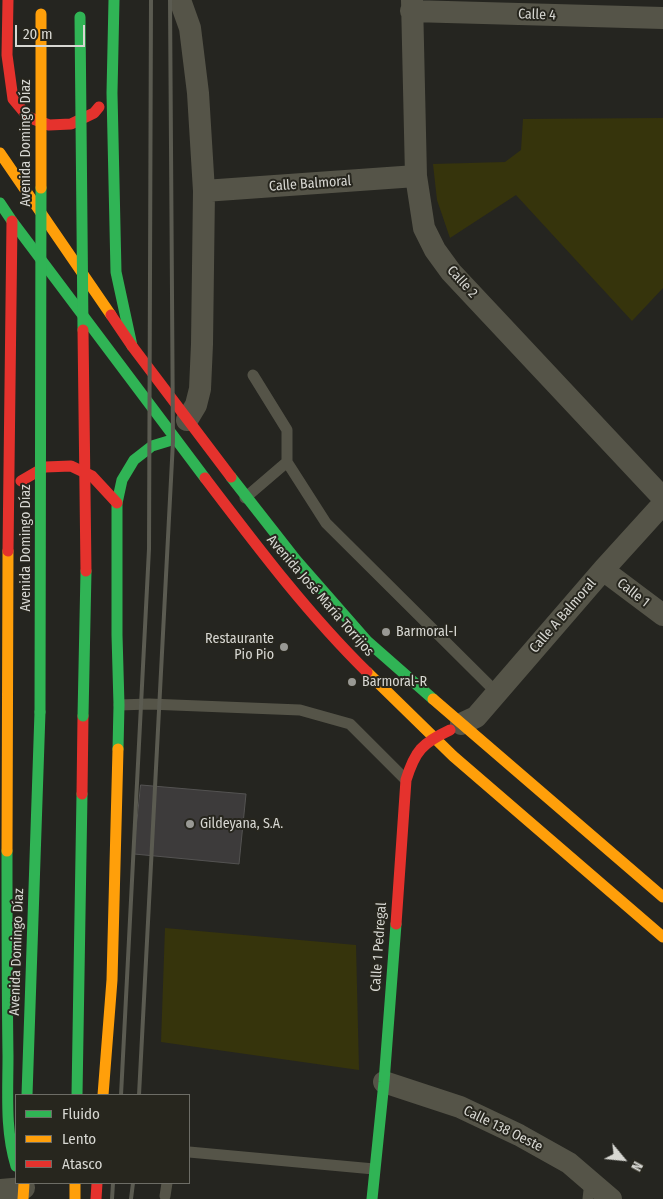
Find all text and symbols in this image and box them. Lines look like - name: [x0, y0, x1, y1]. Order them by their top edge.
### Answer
- street label: Calle 4: [518, 6, 556, 24]
- scale bar: [18, 15, 88, 47]
- text: 20 m: [23, 25, 53, 43]
- street label: Avenida Domingo Díaz: [18, 79, 34, 207]
- street label: Calle Balmoral: [268, 173, 352, 195]
- street label: Calle 2: [443, 262, 481, 302]
- street label: Avenida Domingo Díaz: [18, 484, 34, 612]
- street label: Avenida José María Torrijos: [263, 532, 377, 660]
- street label: Calle A Balmoral: [526, 575, 600, 657]
- street label: Calle 1: [613, 575, 653, 611]
- place label: Barmoral-I: [396, 624, 457, 640]
- marker: Barmoral-I: [380, 626, 392, 638]
- place label: Restaurante Pio Pio: [205, 631, 274, 664]
- marker: Restaurante Pio Pio: [278, 641, 290, 653]
- place label: Barmoral-R: [362, 674, 427, 690]
- marker: Barmoral-R: [346, 676, 358, 688]
- place label: Gildeyana, S.A.: [200, 816, 283, 832]
- marker: Gildeyana, S.A.: [184, 818, 196, 830]
- street label: Avenida Domingo Díaz: [6, 888, 28, 1016]
- street label: Calle 1 Pedregal: [368, 902, 390, 992]
- legend: [15, 1094, 190, 1184]
- street label: Calle 138 Oeste: [461, 1103, 545, 1155]
- text: Fluido: [62, 1105, 100, 1123]
- text: Lento: [62, 1130, 96, 1148]
- north arrow: [598, 1134, 648, 1184]
- text: Atasco: [62, 1155, 102, 1173]
- text: N: [627, 1159, 646, 1174]

